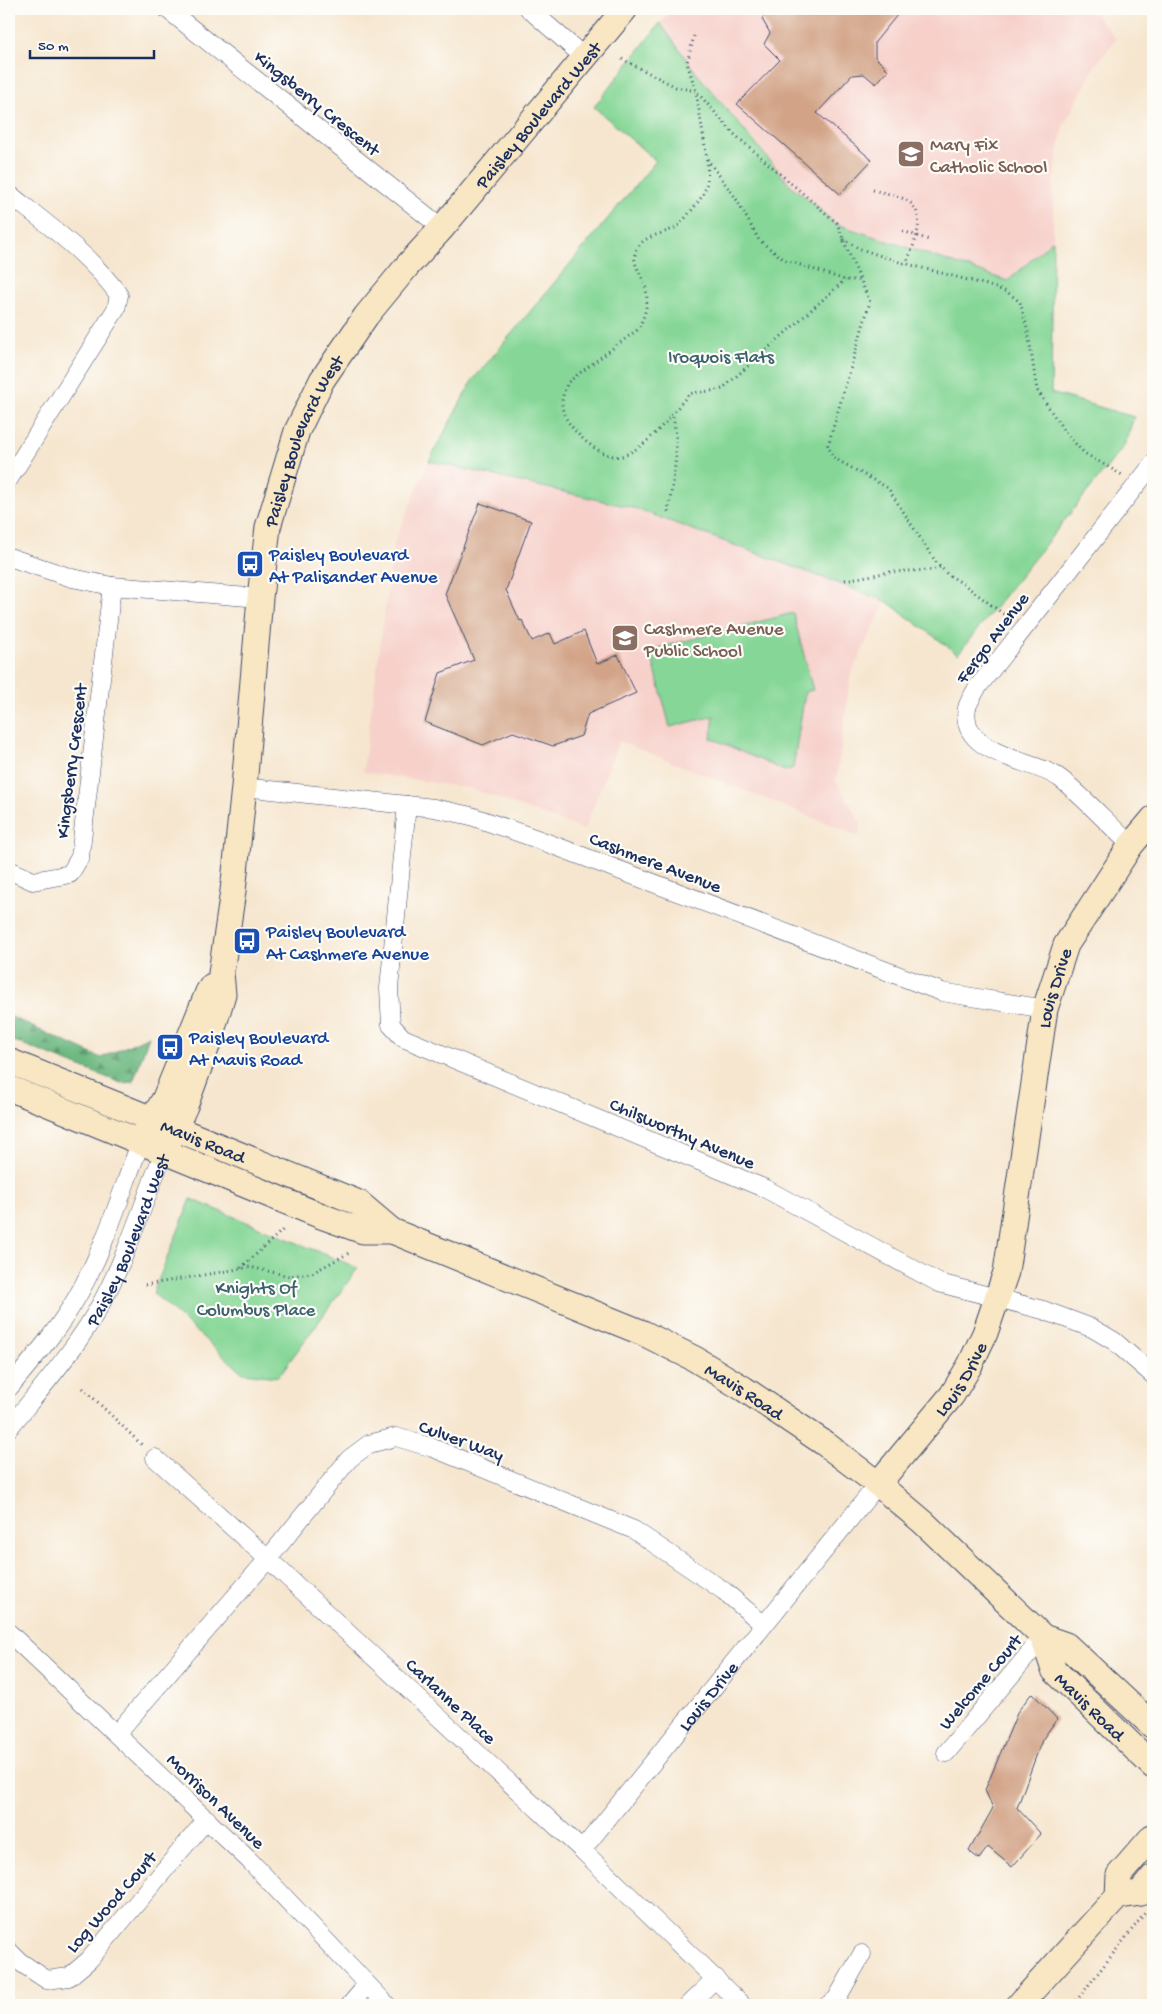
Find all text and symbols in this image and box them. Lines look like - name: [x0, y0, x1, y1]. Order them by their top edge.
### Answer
- scale bar: [30, 28, 154, 60]
- street label: Paisley Boulevard West: [471, 36, 609, 195]
- text: 50 m: [38, 38, 69, 56]
- street label: Kingsberry Crescent: [248, 47, 385, 164]
- place label: Mary Fix Catholic School: [930, 135, 1047, 180]
- school or university icon: Mary Fix Catholic School: [896, 139, 926, 169]
- park label: Iroquois Flats: [668, 347, 775, 370]
- street label: Paisley Boulevard West: [260, 350, 352, 531]
- place label: Paisley Boulevard At Palisander Avenue: [268, 545, 438, 590]
- bus stop icon: Paisley Boulevard At Palisander Avenue: [235, 549, 265, 579]
- street label: Fergo Avenue: [951, 589, 1036, 690]
- place label: Cashmere Avenue Public School: [643, 619, 784, 664]
- school or university icon: Cashmere Avenue Public School: [610, 623, 640, 653]
- street label: Kingsberry Crescent: [53, 681, 95, 840]
- street label: Cashmere Avenue: [585, 829, 724, 900]
- place label: Paisley Boulevard At Cashmere Avenue: [265, 922, 429, 967]
- bus stop icon: Paisley Boulevard At Cashmere Avenue: [232, 926, 262, 956]
- street label: Louis Drive: [1034, 946, 1079, 1030]
- place label: Paisley Boulevard At Mavis Road: [188, 1028, 330, 1073]
- bus stop icon: Paisley Boulevard At Mavis Road: [155, 1032, 185, 1062]
- street label: Chilsworthy Avenue: [605, 1094, 758, 1176]
- street label: Mavis Road: [157, 1116, 250, 1171]
- street label: Paisley Boulevard West: [82, 1150, 178, 1332]
- park label: Knights Of Columbus Place: [197, 1278, 316, 1323]
- street label: Louis Drive: [931, 1339, 994, 1422]
- street label: Mavis Road: [699, 1360, 788, 1428]
- street label: Culver Way: [415, 1416, 507, 1469]
- street label: Welcome Court: [935, 1629, 1030, 1736]
- street label: Carlanne Place: [399, 1655, 500, 1751]
- street label: Louis Drive: [675, 1658, 745, 1737]
- street label: Mavis Road: [1048, 1669, 1130, 1749]
- street label: Morrison Avenue: [160, 1750, 269, 1855]
- street label: Log Wood Court: [62, 1846, 165, 1959]

